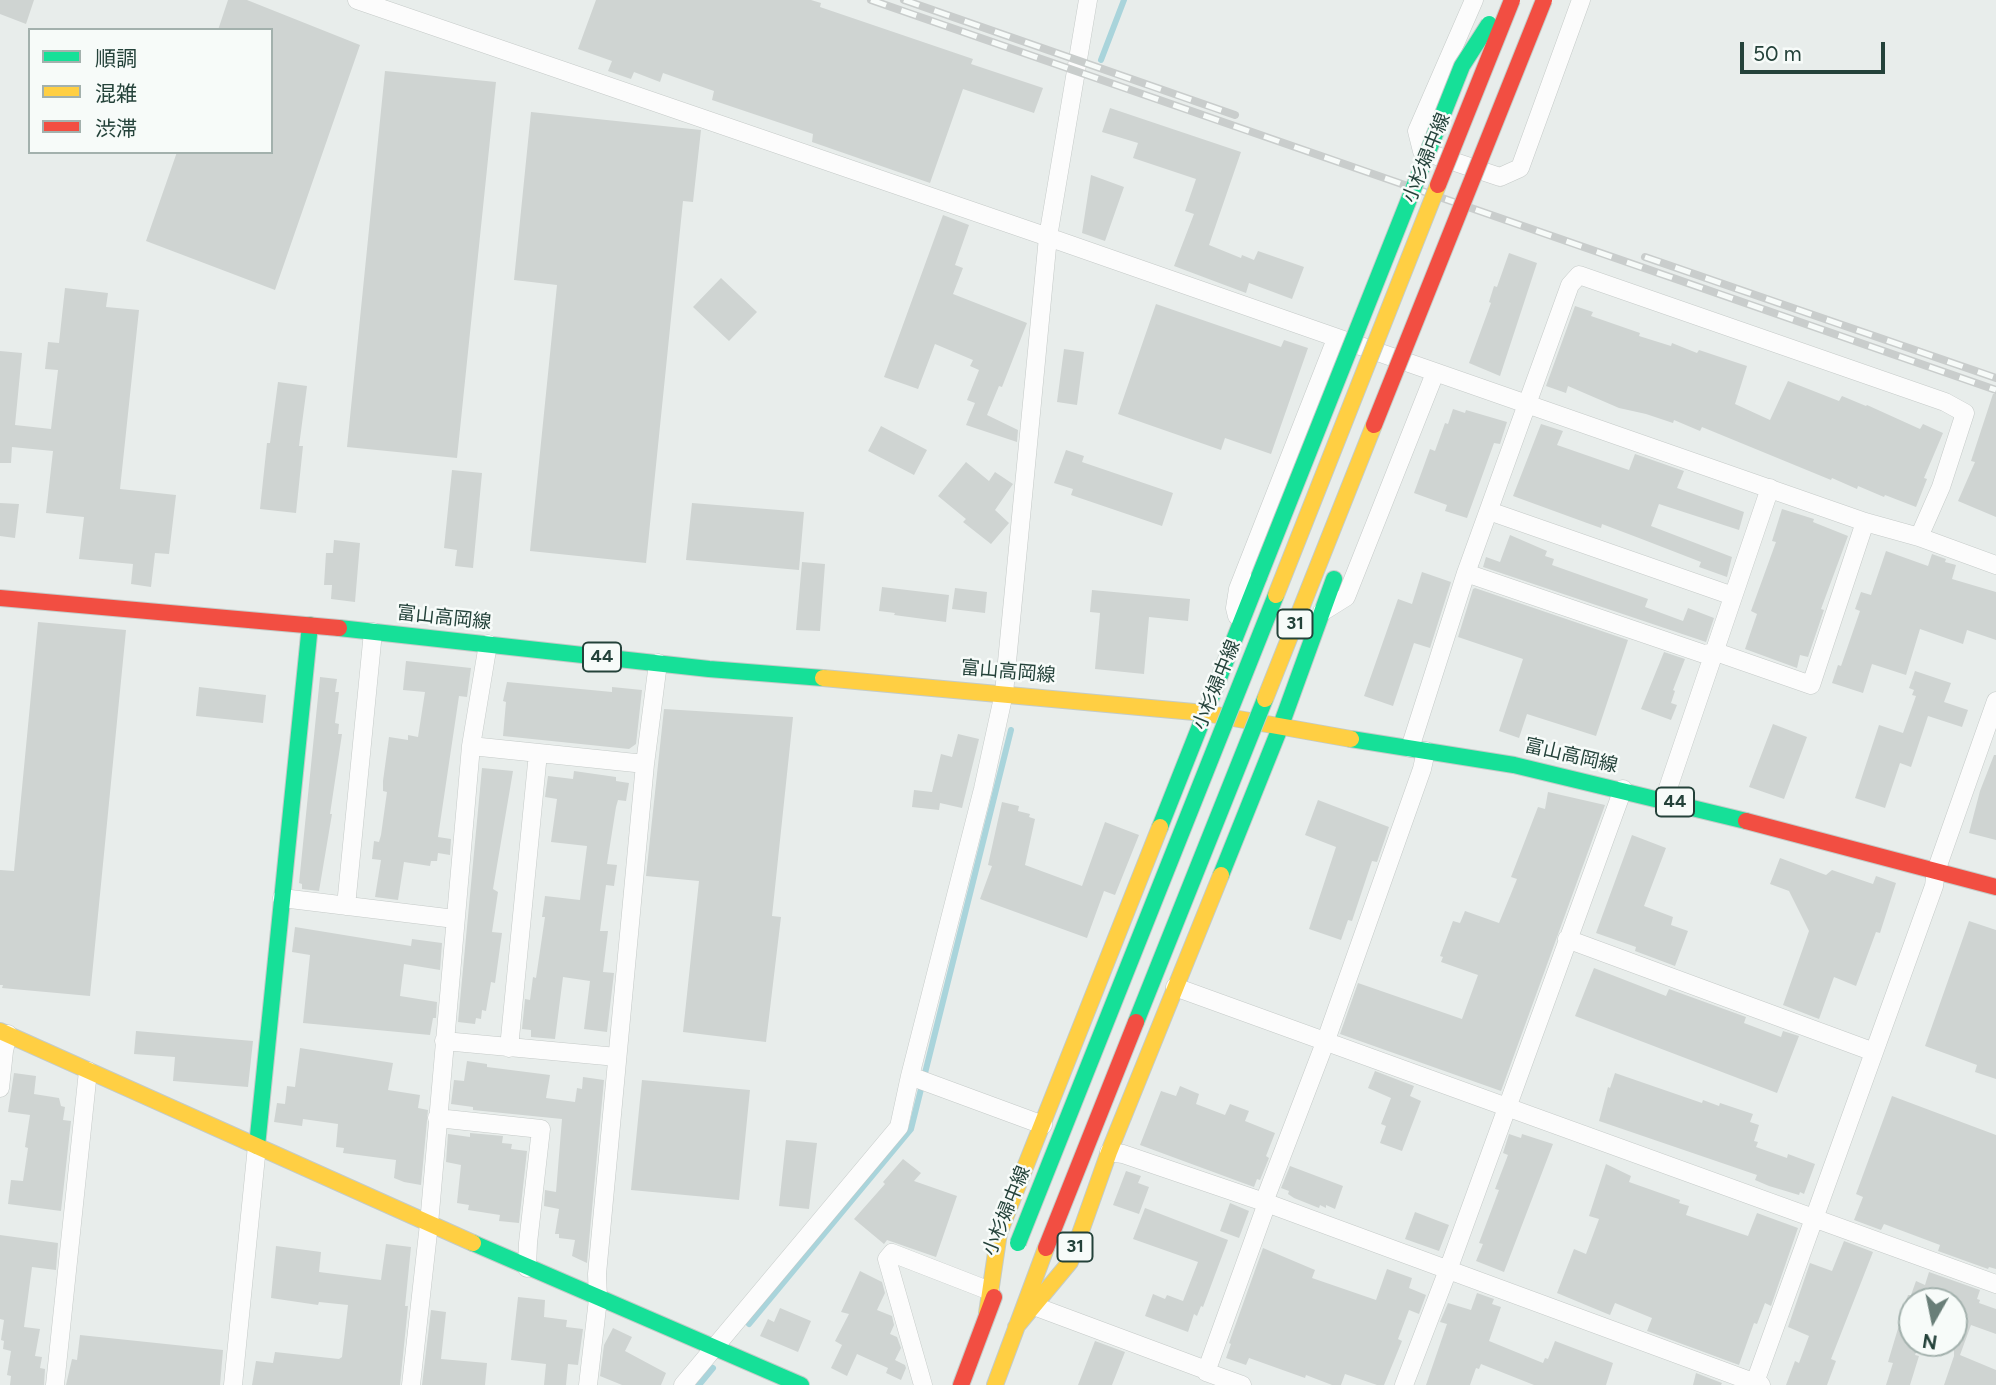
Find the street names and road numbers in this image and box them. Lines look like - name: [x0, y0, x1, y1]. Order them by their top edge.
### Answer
- street label: 小杉婦中線: [1399, 110, 1455, 206]
- street label: 富山高岡線: [396, 602, 492, 634]
- road number: 31: [1278, 610, 1312, 638]
- street label: 小杉婦中線: [1189, 637, 1245, 733]
- road number: 44: [583, 642, 621, 672]
- street label: 富山高岡線: [960, 657, 1056, 687]
- street label: 富山高岡線: [1522, 734, 1620, 778]
- road number: 44: [1656, 788, 1694, 816]
- street label: 小杉婦中線: [979, 1163, 1035, 1259]
- road number: 31: [1058, 1232, 1092, 1262]

